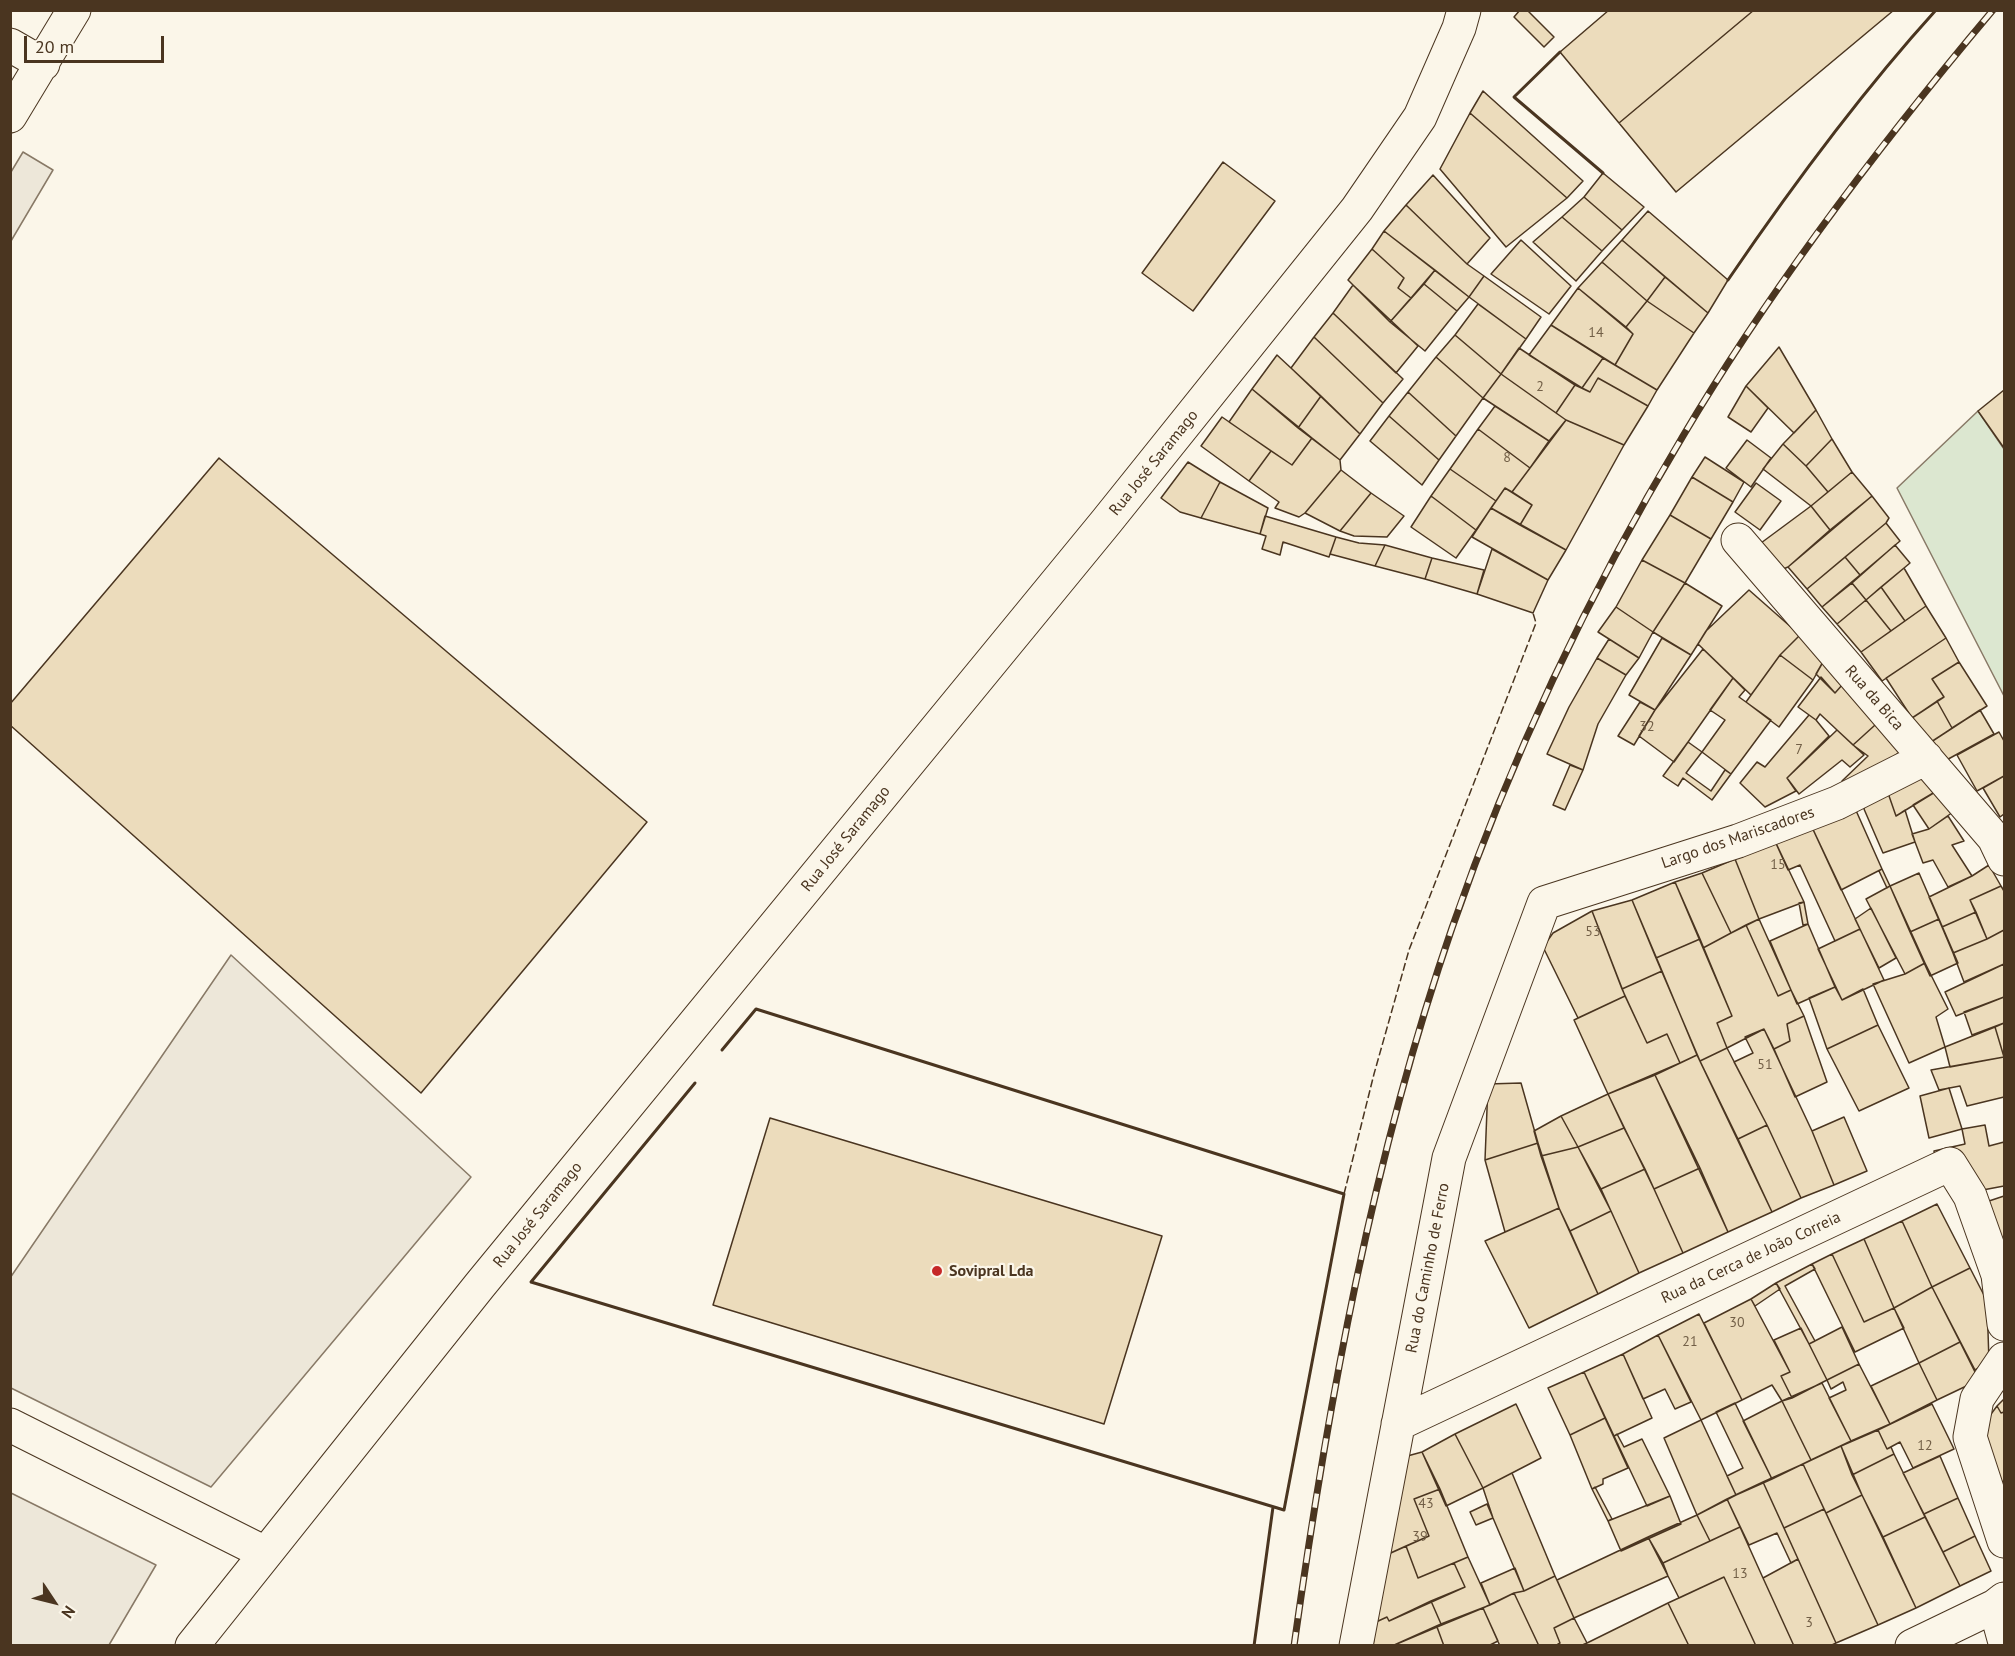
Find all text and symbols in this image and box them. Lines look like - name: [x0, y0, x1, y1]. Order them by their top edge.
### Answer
- scale bar: [27, 24, 166, 62]
- text: 20 m: [35, 35, 74, 58]
- house number: 14: [1588, 325, 1604, 341]
- house number: 2: [1536, 379, 1544, 395]
- street label: Rua José Saramago: [1105, 406, 1203, 520]
- house number: 8: [1503, 450, 1511, 466]
- street label: Rua da Bica: [1841, 662, 1907, 734]
- house number: 32: [1639, 719, 1655, 735]
- house number: 7: [1795, 742, 1803, 758]
- street label: Rua José Saramago: [797, 782, 895, 896]
- street label: Largo dos Mariscadores: [1659, 803, 1817, 873]
- house number: 15: [1770, 857, 1786, 873]
- house number: 53: [1585, 924, 1601, 940]
- house number: 51: [1757, 1057, 1773, 1073]
- street label: Rua José Saramago: [489, 1158, 587, 1272]
- street label: Rua do Caminho de Ferro: [1402, 1181, 1454, 1355]
- street label: Rua da Cerca de João Correia: [1658, 1208, 1844, 1308]
- place label: Sovipral Lda: [949, 1261, 1034, 1281]
- marker: Sovipral Lda: [930, 1264, 944, 1278]
- house number: 30: [1729, 1315, 1745, 1331]
- house number: 21: [1682, 1334, 1698, 1350]
- house number: 12: [1917, 1438, 1933, 1454]
- house number: 43: [1418, 1496, 1434, 1512]
- house number: 39: [1412, 1529, 1428, 1545]
- house number: 13: [1732, 1566, 1748, 1582]
- north arrow: [24, 1572, 84, 1632]
- text: N: [58, 1602, 80, 1622]
- house number: 3: [1805, 1615, 1813, 1631]

